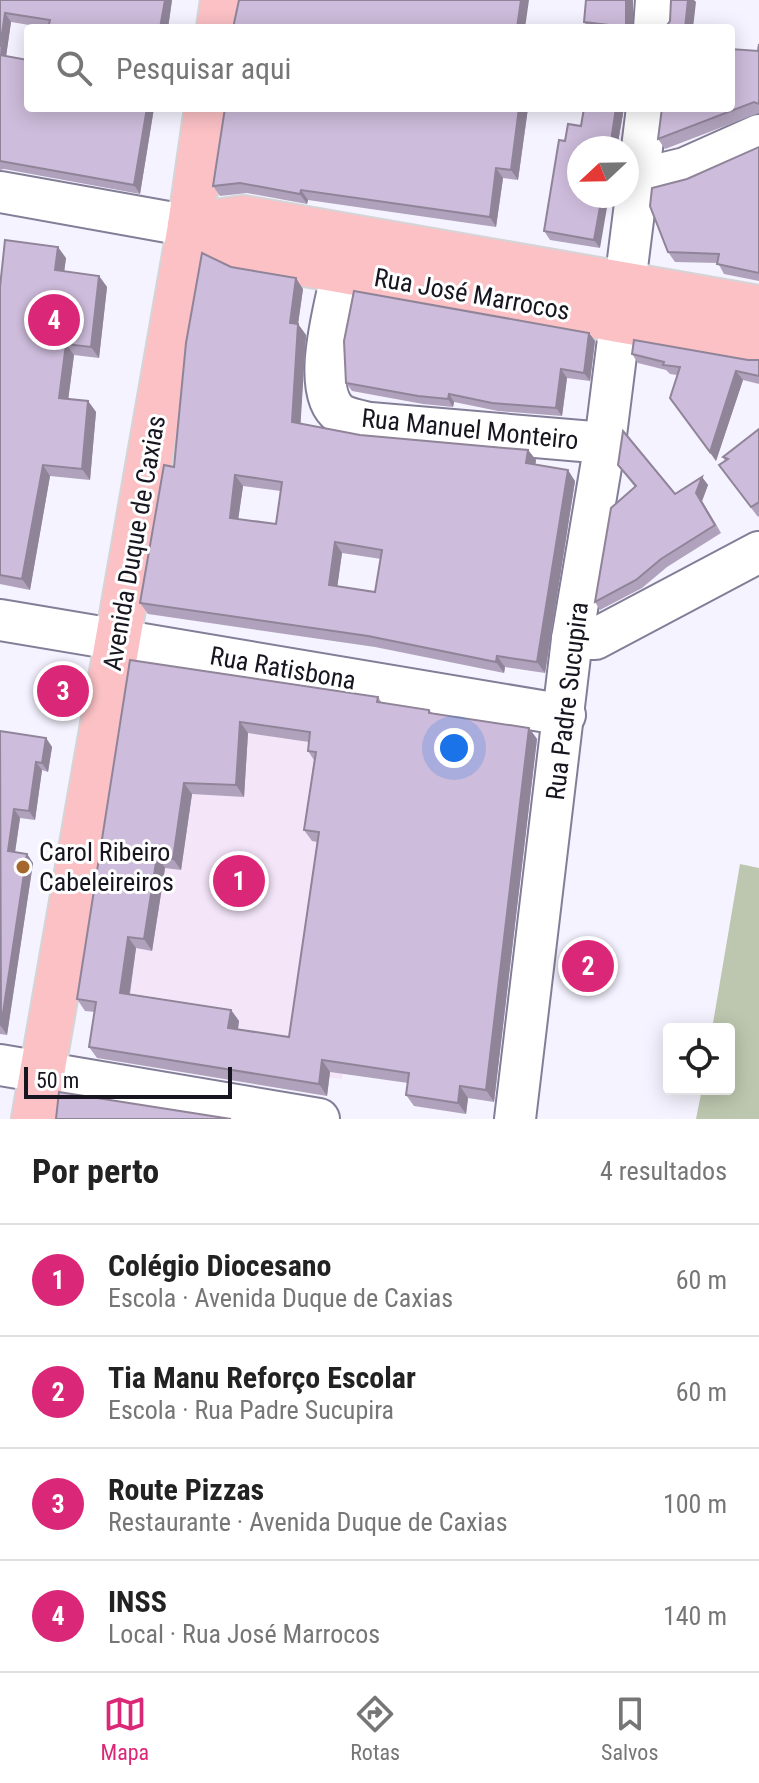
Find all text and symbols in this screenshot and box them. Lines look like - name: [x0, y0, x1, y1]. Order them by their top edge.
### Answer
- search box: [24, 24, 735, 112]
- icon: search: [52, 46, 96, 90]
- text: Pesquisar aqui: [116, 51, 291, 86]
- north arrow: [567, 136, 639, 208]
- street label: Rua José Marrocos: [372, 262, 572, 326]
- pin: 4: [28, 290, 80, 350]
- street label: Rua Manuel Monteiro: [360, 403, 580, 455]
- street label: Avenida Duque de Caxias: [97, 413, 171, 673]
- street label: Rua Padre Sucupira: [540, 600, 594, 802]
- street label: Rua Ratisbona: [208, 640, 358, 696]
- pin: 3: [37, 661, 89, 721]
- your location: [434, 728, 474, 768]
- place label: Carol Ribeiro Cabeleireiros: [39, 837, 174, 897]
- pin: 1: [213, 851, 265, 911]
- marker: Carol Ribeiro Cabeleireiros: [14, 858, 32, 876]
- pin: 2: [562, 936, 614, 996]
- map controls: [663, 1023, 735, 1095]
- button: locate: [663, 1023, 735, 1095]
- scale bar: [24, 1063, 232, 1099]
- text: 50 m: [36, 1068, 79, 1093]
- text: Por perto: [32, 1151, 159, 1191]
- text: 4 resultados: [600, 1156, 727, 1186]
- text: Colégio Diocesano: [108, 1248, 331, 1283]
- text: 1: [51, 1265, 65, 1295]
- text: 60 m: [676, 1265, 727, 1295]
- text: Escola · Avenida Duque de Caxias: [108, 1283, 453, 1313]
- text: Tia Manu Reforço Escolar: [108, 1360, 416, 1395]
- text: 2: [51, 1377, 65, 1407]
- text: 60 m: [676, 1377, 727, 1407]
- text: Escola · Rua Padre Sucupira: [108, 1395, 394, 1425]
- text: Route Pizzas: [108, 1472, 264, 1507]
- text: 3: [51, 1489, 65, 1519]
- text: 100 m: [663, 1489, 727, 1519]
- text: Restaurante · Avenida Duque de Caxias: [108, 1507, 508, 1537]
- text: INSS: [108, 1584, 167, 1619]
- text: 4: [51, 1601, 65, 1631]
- text: 140 m: [663, 1601, 727, 1631]
- text: Local · Rua José Marrocos: [108, 1619, 380, 1649]
- tab: Mapa: [101, 1692, 149, 1765]
- tab: Rotas: [350, 1692, 400, 1765]
- tab: Salvos: [601, 1692, 658, 1765]

